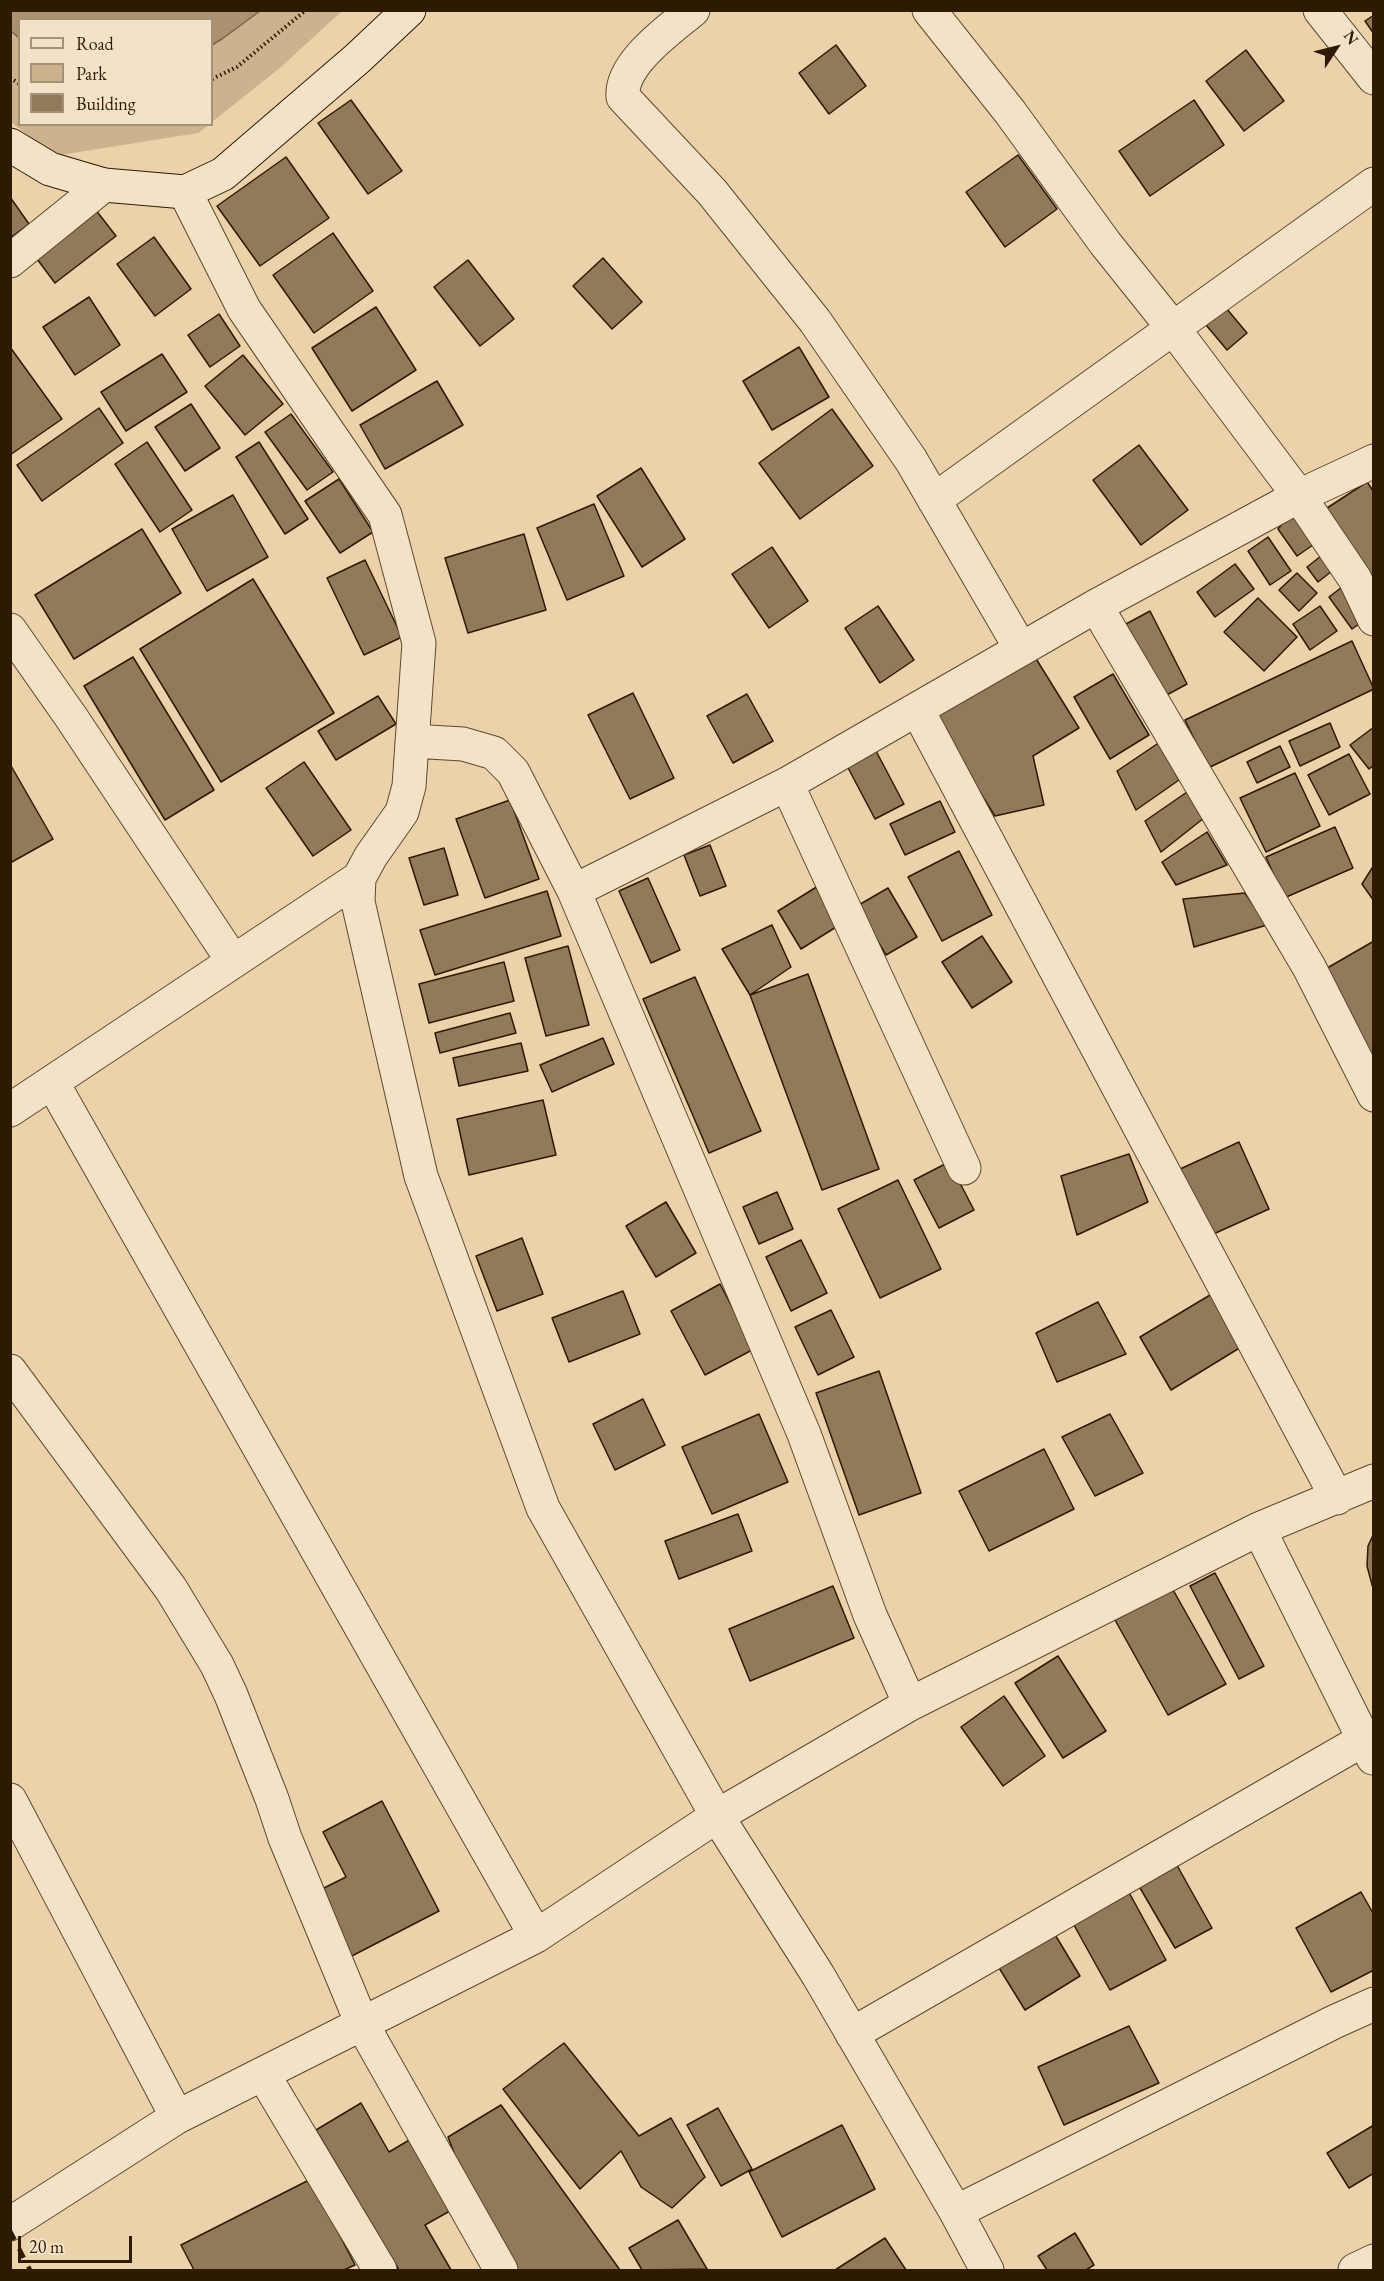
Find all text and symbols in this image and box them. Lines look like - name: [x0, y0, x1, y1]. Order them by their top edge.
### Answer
- legend: [18, 18, 213, 126]
- north arrow: [1306, 18, 1366, 78]
- text: N: [1339, 26, 1363, 49]
- text: Road: [76, 32, 114, 55]
- text: Park: [76, 62, 107, 85]
- text: Building: [76, 92, 136, 115]
- scale bar: [21, 2224, 135, 2262]
- text: 20 m: [29, 2235, 64, 2258]

